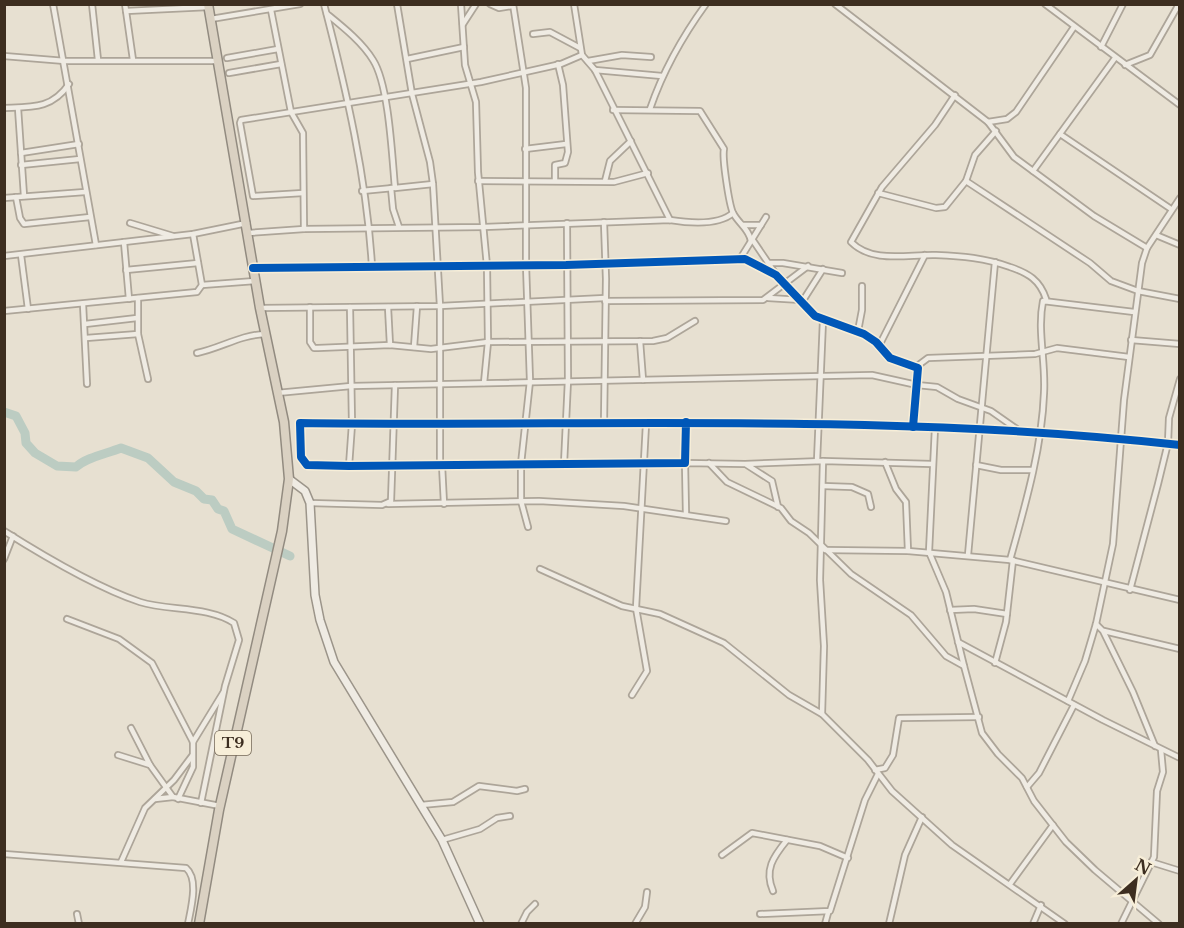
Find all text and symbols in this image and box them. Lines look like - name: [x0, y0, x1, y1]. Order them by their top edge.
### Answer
- road number: T9: [215, 731, 251, 755]
- north arrow: [1106, 850, 1166, 910]
- text: N: [1132, 854, 1154, 879]

